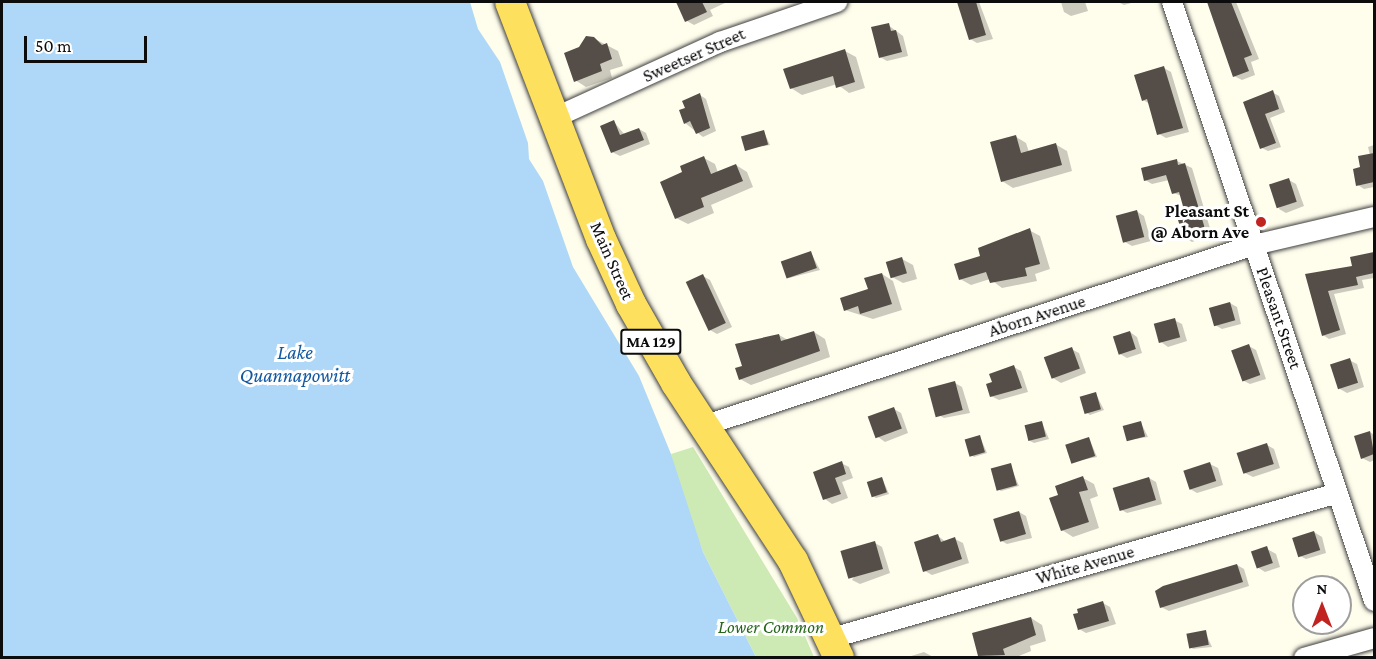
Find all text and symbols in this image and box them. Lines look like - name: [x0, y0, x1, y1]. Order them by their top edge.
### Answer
- street label: Sweetser Street: [639, 23, 749, 87]
- scale bar: [27, 24, 150, 62]
- text: 50 m: [35, 36, 72, 56]
- place label: Pleasant St @ Aborn Ave: [1151, 201, 1249, 244]
- marker: Pleasant St @ Aborn Ave: [1254, 215, 1268, 229]
- street label: Main Street: [585, 219, 639, 303]
- street label: Pleasant Street: [1251, 264, 1307, 372]
- street label: Aborn Avenue: [986, 290, 1088, 342]
- road number: MA 129: [620, 329, 682, 355]
- water label: Lake Quannapowitt: [240, 340, 350, 387]
- street label: White Avenue: [1033, 541, 1137, 589]
- north arrow: [1292, 575, 1352, 635]
- text: N: [1317, 580, 1327, 597]
- park label: Lower Common: [718, 616, 824, 638]

